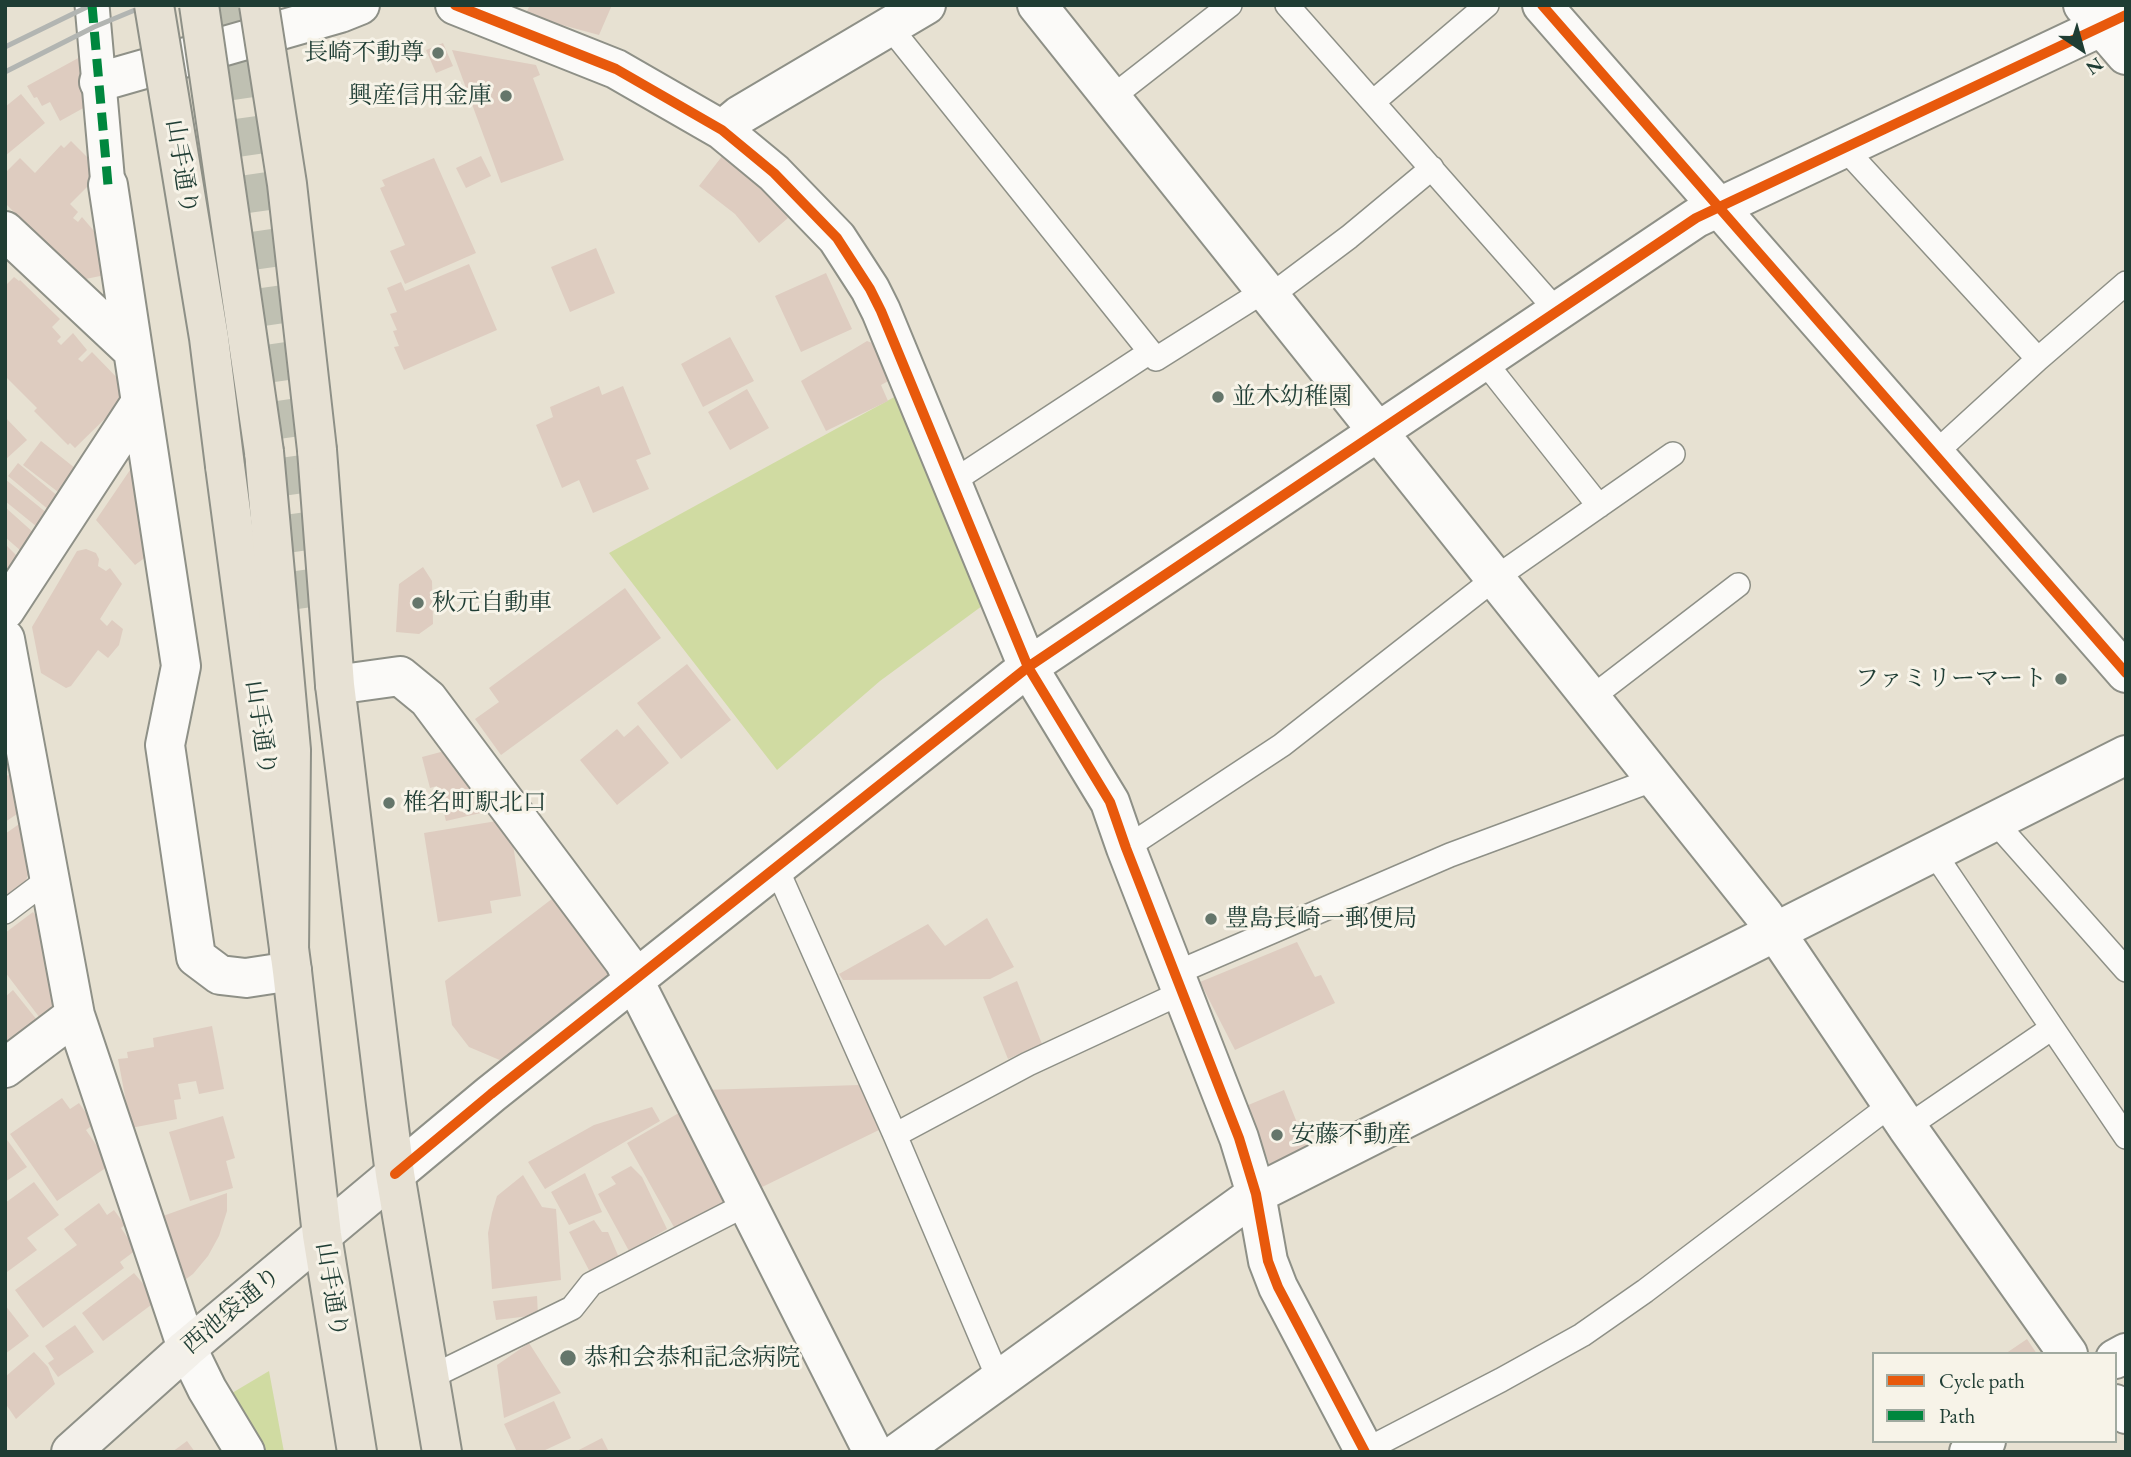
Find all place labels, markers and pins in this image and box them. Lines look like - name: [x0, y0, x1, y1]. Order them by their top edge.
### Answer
- place label: 長崎不動尊: [304, 39, 424, 67]
- marker: 長崎不動尊: [430, 45, 446, 61]
- place label: 興産信用金庫: [348, 82, 492, 110]
- marker: 興産信用金庫: [498, 88, 514, 104]
- place label: 並木幼稚園: [1232, 383, 1352, 411]
- marker: 並木幼稚園: [1210, 389, 1226, 405]
- place label: 秋元自動車: [432, 589, 552, 617]
- marker: 秋元自動車: [410, 595, 426, 611]
- place label: ファミリーマート: [1855, 665, 2047, 693]
- marker: ファミリーマート: [2053, 671, 2069, 687]
- place label: 椎名町駅北口: [403, 789, 547, 817]
- marker: 椎名町駅北口: [381, 795, 397, 811]
- place label: 豊島長崎一郵便局: [1225, 905, 1417, 933]
- marker: 豊島長崎一郵便局: [1203, 911, 1219, 927]
- place label: 安藤不動産: [1291, 1121, 1411, 1149]
- marker: 安藤不動産: [1269, 1127, 1285, 1143]
- place label: 恭和会恭和記念病院: [584, 1344, 800, 1372]
- marker: 恭和会恭和記念病院: [558, 1348, 578, 1368]

